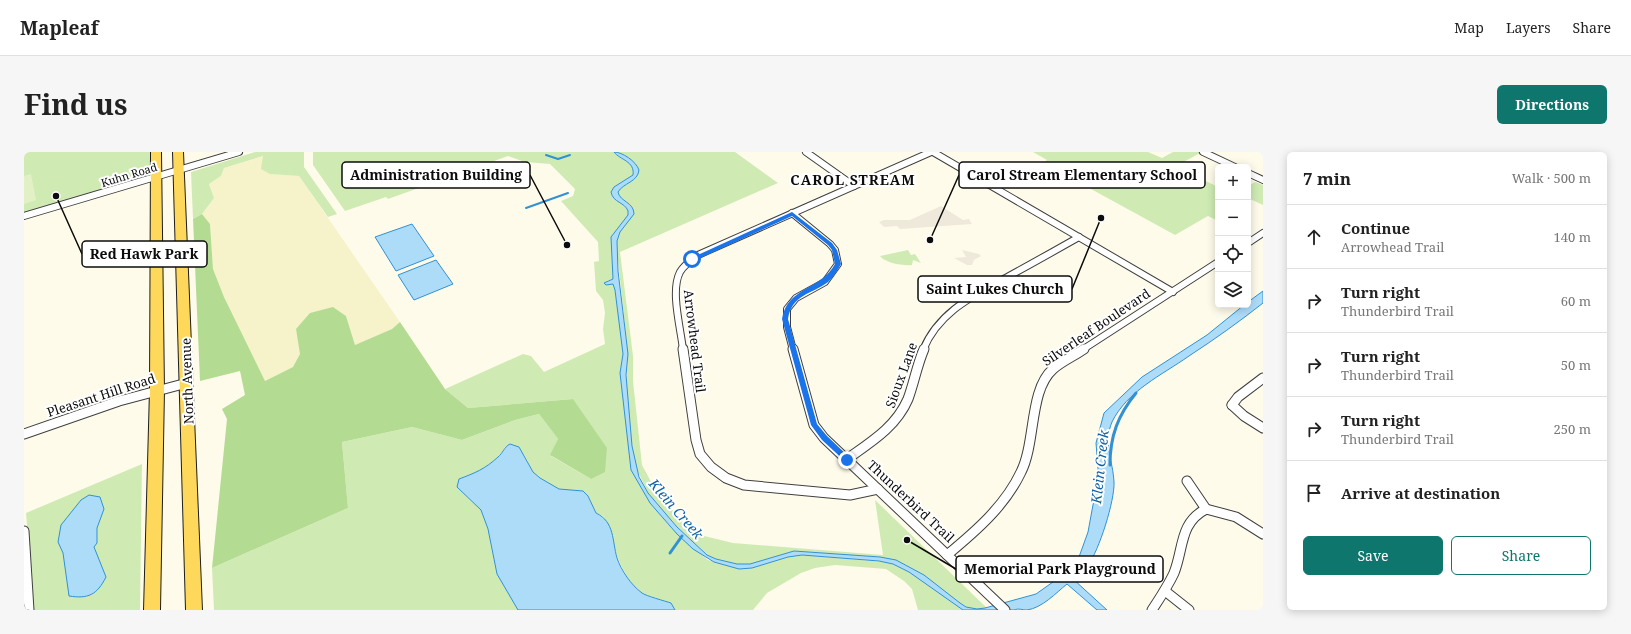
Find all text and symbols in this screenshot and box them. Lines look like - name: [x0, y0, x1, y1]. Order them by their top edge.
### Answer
- text: Mapleaf: [20, 15, 98, 41]
- text: Map: [1454, 18, 1484, 37]
- text: Layers: [1506, 18, 1551, 37]
- text: Share: [1573, 18, 1611, 37]
- text: Find us: [24, 85, 128, 123]
- button: Directions: [1497, 85, 1607, 124]
- street label: Kuhn Road: [99, 159, 159, 190]
- callout: Administration Building: [342, 162, 530, 188]
- callout: Carol Stream Elementary School: [959, 162, 1205, 188]
- map controls: [1215, 164, 1251, 308]
- button: +: [1215, 164, 1251, 200]
- text: Administration Building: [350, 165, 522, 184]
- text: Carol Stream Elementary School: [967, 165, 1197, 184]
- text: 7 min: [1303, 167, 1351, 190]
- text: Walk · 500 m: [1512, 169, 1591, 187]
- district label: CAROL STREAM: [790, 170, 916, 189]
- button: −: [1215, 200, 1251, 236]
- text: Continue: [1341, 218, 1410, 238]
- icon: ahead: [1303, 226, 1325, 248]
- text: 140 m: [1554, 228, 1591, 246]
- button: locate: [1215, 236, 1251, 272]
- text: Arrowhead Trail: [1341, 238, 1444, 256]
- callout: Red Hawk Park: [82, 241, 207, 267]
- text: Red Hawk Park: [90, 244, 198, 263]
- route start: [683, 250, 701, 268]
- button: layers: [1215, 272, 1251, 308]
- callout: Saint Lukes Church: [918, 276, 1072, 302]
- text: Saint Lukes Church: [926, 279, 1064, 298]
- text: Turn right: [1341, 282, 1420, 302]
- street label: Silverleaf Boulevard: [1039, 284, 1153, 370]
- street label: Arrowhead Trail: [680, 289, 710, 393]
- icon: right: [1303, 290, 1325, 312]
- text: 60 m: [1561, 292, 1591, 310]
- text: Thunderbird Trail: [1341, 302, 1454, 320]
- street label: North Avenue: [176, 338, 197, 424]
- street label: Sioux Lane: [881, 340, 921, 410]
- text: Turn right: [1341, 346, 1420, 366]
- icon: right: [1303, 354, 1325, 376]
- text: 50 m: [1561, 356, 1591, 374]
- text: Thunderbird Trail: [1341, 366, 1454, 384]
- street label: Pleasant Hill Road: [45, 369, 157, 421]
- text: Turn right: [1341, 410, 1420, 430]
- icon: right: [1303, 418, 1325, 440]
- text: 250 m: [1554, 420, 1591, 438]
- water label: Klein Creek: [1086, 428, 1113, 506]
- text: Thunderbird Trail: [1341, 430, 1454, 448]
- route end: [838, 451, 856, 469]
- street label: Thunderbird Trail: [864, 456, 958, 546]
- water label: Klein Creek: [644, 474, 709, 544]
- icon: arrive: [1303, 482, 1325, 504]
- text: Arrive at destination: [1341, 483, 1500, 503]
- button: Save: [1303, 536, 1443, 575]
- button: Share: [1451, 536, 1591, 575]
- callout: Memorial Park Playground: [956, 556, 1163, 582]
- text: Memorial Park Playground: [964, 559, 1156, 578]

